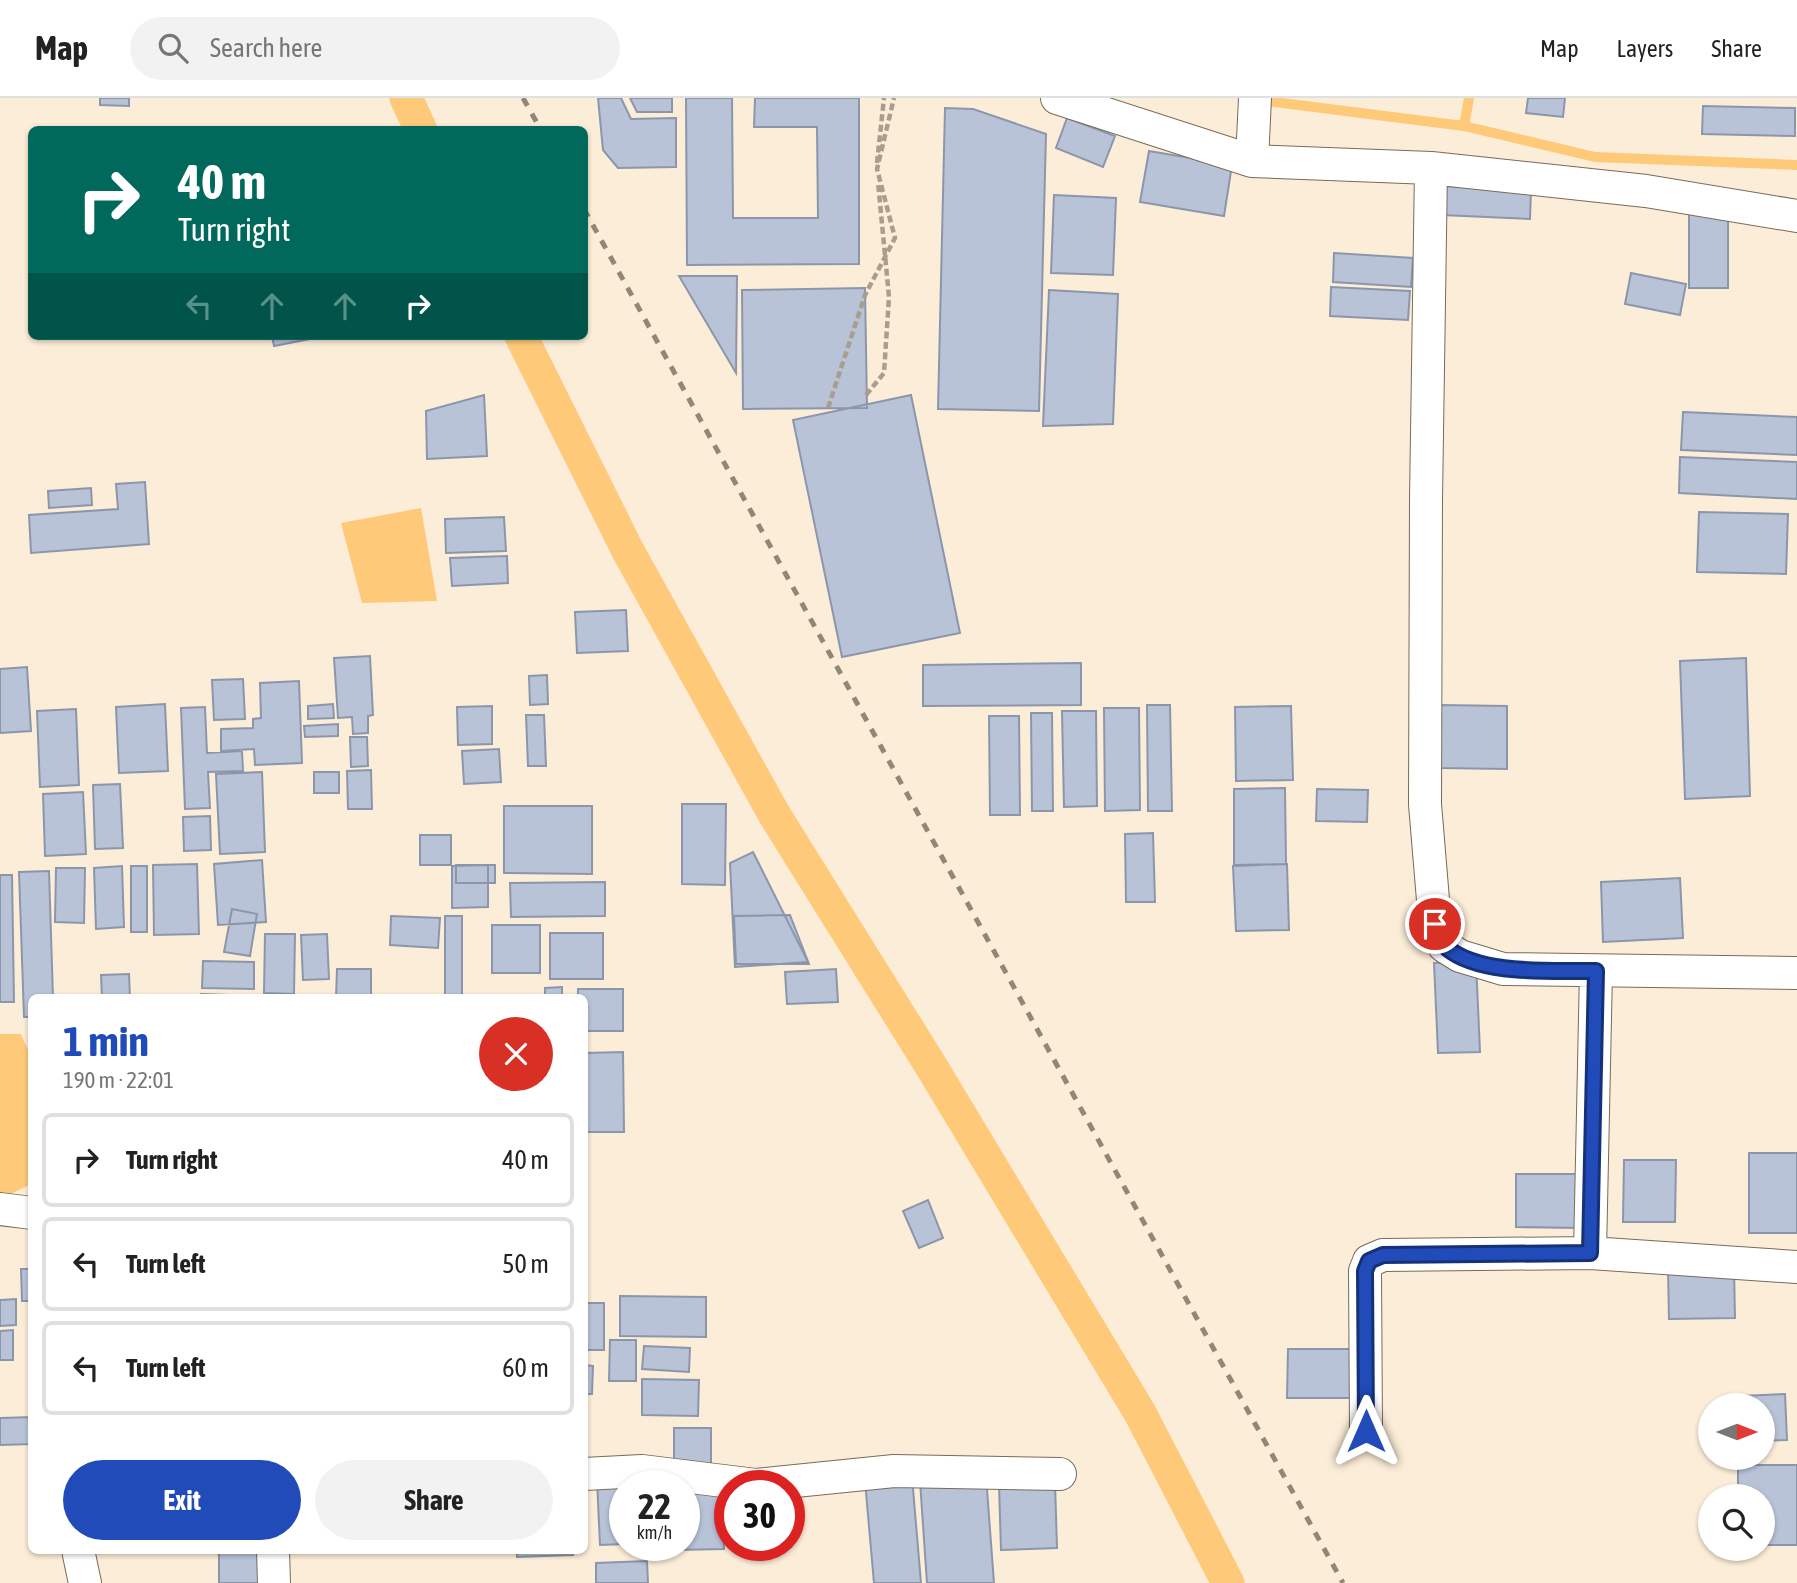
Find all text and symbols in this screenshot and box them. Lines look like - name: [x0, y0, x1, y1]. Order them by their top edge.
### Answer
- search box: [130, 17, 620, 80]
- text: Map: [35, 29, 88, 67]
- icon: search: [154, 29, 192, 67]
- text: Search here: [210, 33, 322, 63]
- text: Map: [1540, 35, 1579, 62]
- text: Layers: [1617, 35, 1673, 62]
- text: Share: [1711, 35, 1762, 62]
- text: 40 m: [178, 153, 266, 209]
- icon: right: [63, 154, 154, 245]
- text: Turn right: [178, 211, 291, 248]
- icon: left: [180, 287, 218, 325]
- icon: ahead: [253, 287, 291, 325]
- icon: ahead: [326, 287, 364, 325]
- icon: right: [399, 287, 437, 325]
- pin: [1405, 894, 1465, 954]
- icon: arrive: [1416, 905, 1454, 943]
- text: 1 min: [63, 1017, 149, 1065]
- button: close: [479, 1017, 553, 1091]
- text: 190 m · 22:01: [63, 1067, 174, 1093]
- icon: right: [67, 1141, 105, 1179]
- text: Turn right: [126, 1145, 217, 1175]
- text: 40 m: [502, 1145, 549, 1175]
- icon: left: [67, 1245, 105, 1283]
- text: Turn left: [126, 1249, 206, 1279]
- text: 50 m: [502, 1249, 549, 1279]
- icon: left: [67, 1349, 105, 1387]
- text: Turn left: [126, 1353, 206, 1383]
- text: 60 m: [502, 1353, 549, 1383]
- north arrow: [1698, 1393, 1774, 1470]
- map controls: [1698, 1393, 1775, 1561]
- position arrow: [1329, 1394, 1403, 1468]
- button: Exit: [63, 1460, 301, 1540]
- button: Share: [315, 1460, 553, 1540]
- speed limit sign: 30: [714, 1470, 805, 1561]
- button: search: [1698, 1484, 1775, 1561]
- text: 22: [638, 1486, 671, 1526]
- text: km/h: [637, 1522, 672, 1543]

